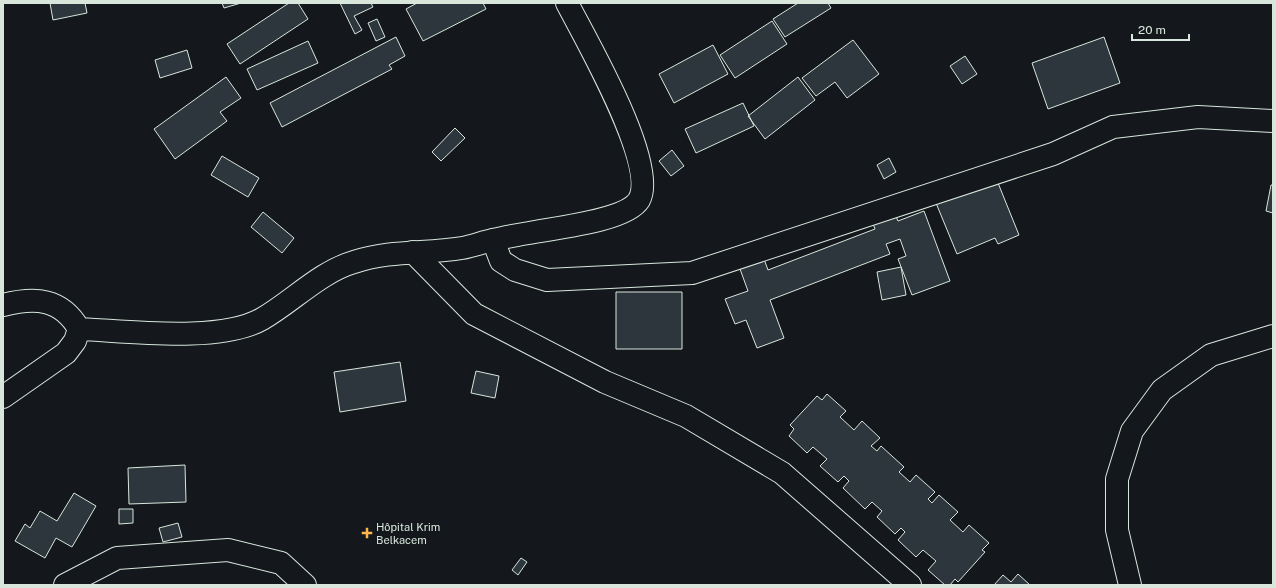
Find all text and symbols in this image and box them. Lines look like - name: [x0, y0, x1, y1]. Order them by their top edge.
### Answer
- scale bar: [1132, 16, 1189, 42]
- text: 20 m: [1138, 23, 1166, 37]
- place label: Hôpital Krim Belkacem: [376, 521, 440, 546]
- marker: Hôpital Krim Belkacem: [361, 527, 373, 539]

